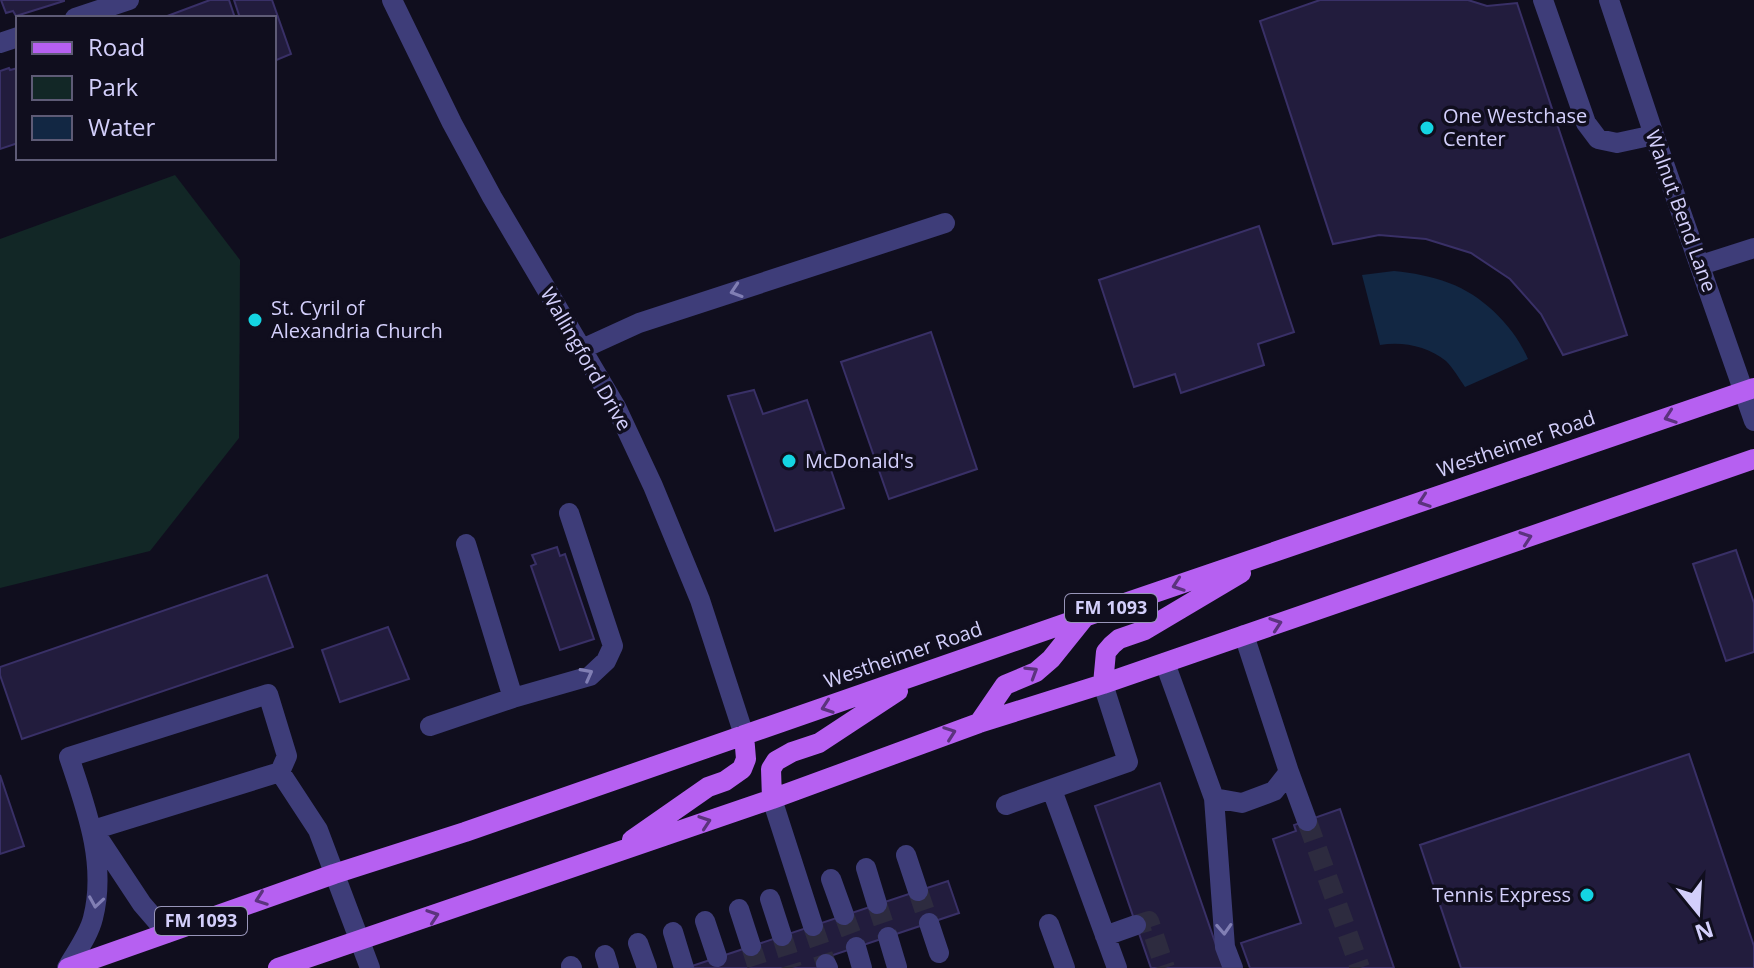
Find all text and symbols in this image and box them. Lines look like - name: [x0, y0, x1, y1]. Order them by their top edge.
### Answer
- legend: [16, 16, 276, 160]
- text: Road: [88, 30, 145, 63]
- text: Park: [88, 70, 139, 103]
- place label: One Westchase Center: [1443, 102, 1587, 152]
- text: Water: [88, 110, 156, 143]
- marker: One Westchase Center: [1418, 119, 1436, 137]
- street label: Walnut Bend Lane: [1640, 126, 1723, 296]
- street label: Wallingford Drive: [534, 282, 638, 435]
- one-way arrow: [730, 282, 743, 298]
- place label: St. Cyril of Alexandria Church: [271, 294, 443, 344]
- marker: St. Cyril of Alexandria Church: [246, 311, 264, 329]
- street label: Westheimer Road: [1433, 404, 1599, 483]
- one-way arrow: [1664, 407, 1678, 423]
- place label: McDonald's: [805, 447, 914, 474]
- marker: McDonald's: [780, 452, 798, 470]
- one-way arrow: [1418, 491, 1432, 508]
- one-way arrow: [1518, 531, 1532, 547]
- one-way arrow: [1172, 576, 1186, 592]
- road number: FM 1093: [1065, 594, 1157, 622]
- street label: Westheimer Road: [820, 615, 986, 694]
- one-way arrow: [1268, 618, 1282, 634]
- one-way arrow: [1024, 667, 1038, 682]
- one-way arrow: [579, 668, 593, 683]
- one-way arrow: [820, 697, 834, 713]
- one-way arrow: [942, 727, 956, 743]
- one-way arrow: [697, 815, 711, 831]
- north arrow: [1658, 872, 1738, 952]
- place label: Tennis Express: [1432, 881, 1571, 908]
- marker: Tennis Express: [1578, 886, 1596, 904]
- one-way arrow: [255, 890, 269, 906]
- one-way arrow: [88, 895, 105, 909]
- road number: FM 1093: [155, 907, 247, 935]
- one-way arrow: [425, 909, 439, 925]
- text: N: [1691, 915, 1718, 949]
- one-way arrow: [1215, 923, 1232, 936]

